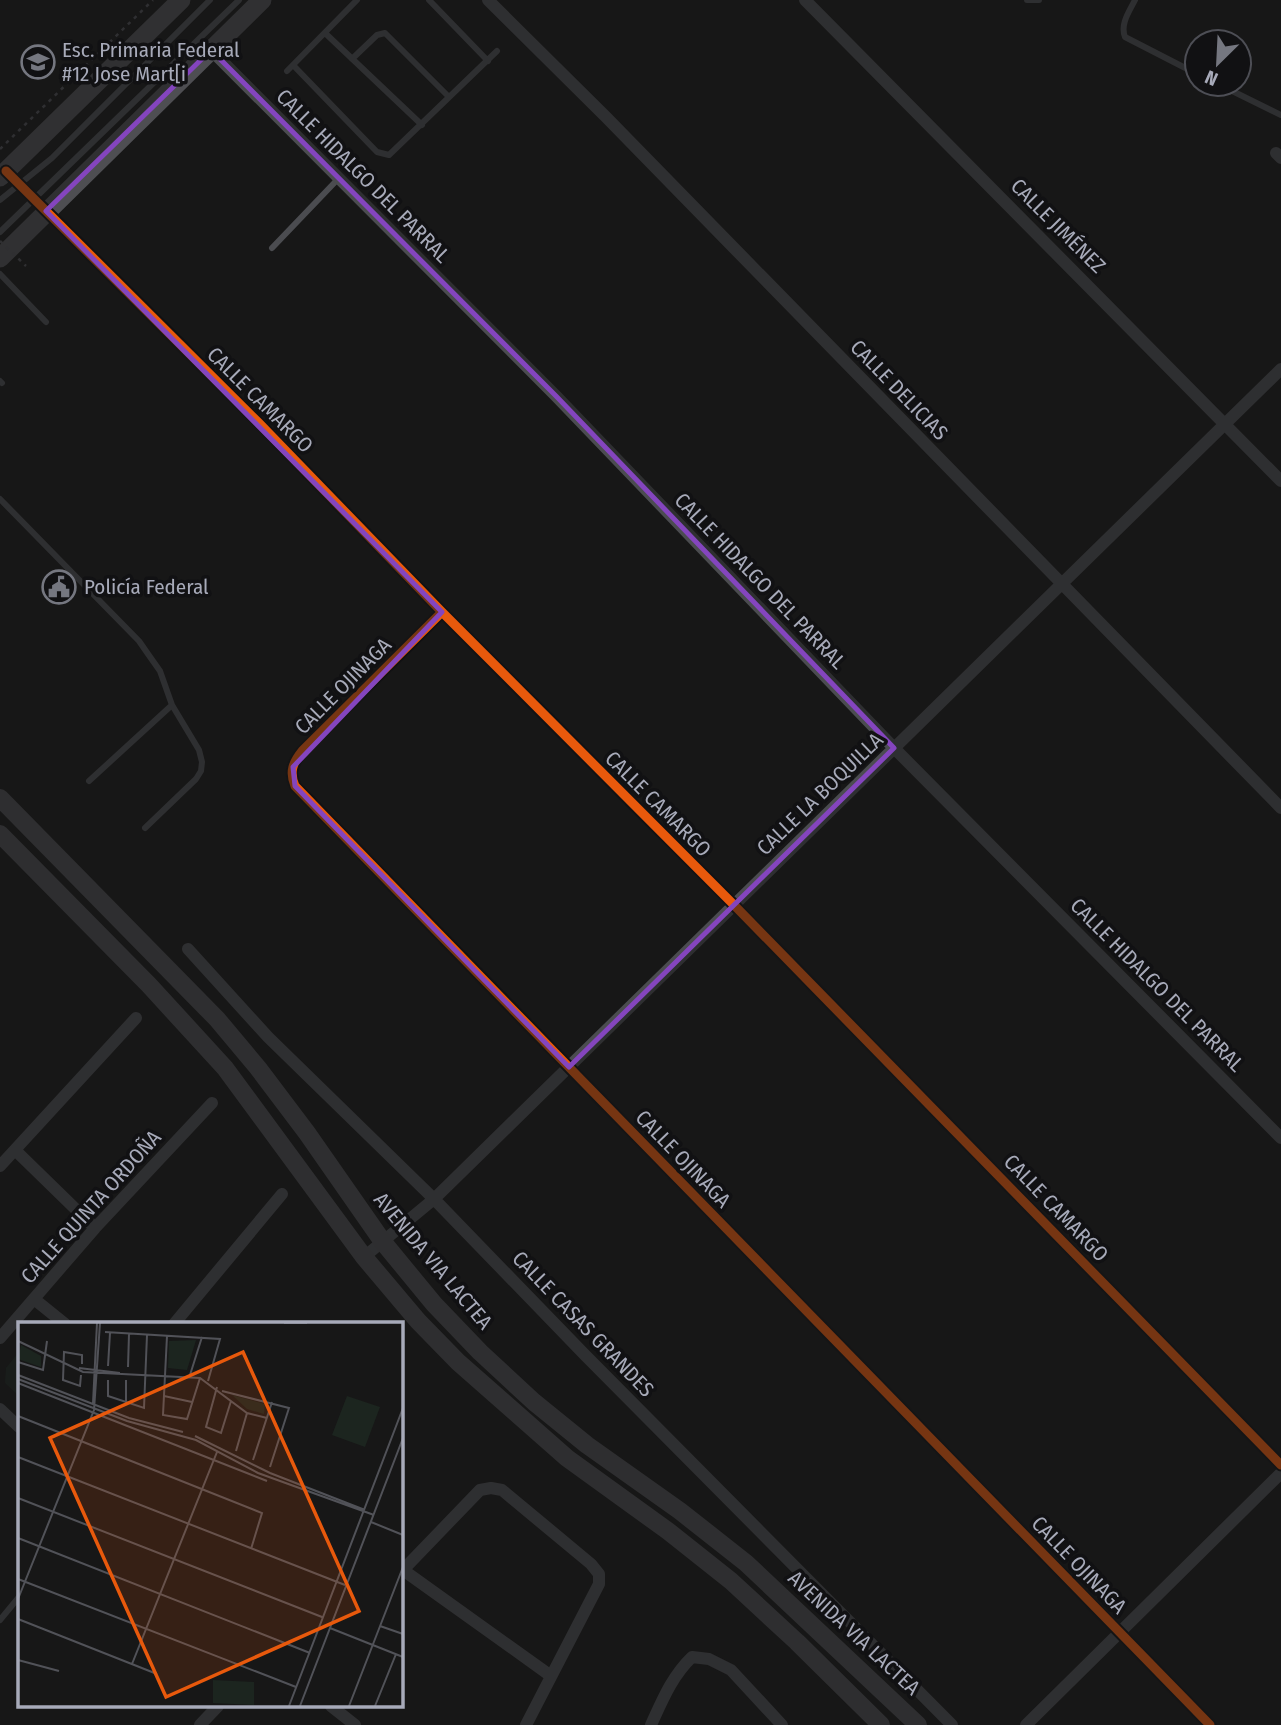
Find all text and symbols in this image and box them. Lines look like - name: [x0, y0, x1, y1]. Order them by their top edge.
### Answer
- north arrow: [1183, 28, 1253, 98]
- place label: Esc. Primaria Federal #12 Jose Mart[i: [62, 37, 240, 87]
- school or university icon: Esc. Primaria Federal #12 Jose Mart[i: [19, 43, 57, 81]
- text: N: [1201, 65, 1221, 91]
- street label: CALLE HIDALGO DEL PARRAL: [271, 84, 456, 269]
- street label: CALLE JIMÉNEZ: [1005, 173, 1111, 279]
- street label: CALLE DELICIAS: [845, 334, 953, 446]
- street label: CALLE CAMARGO: [202, 342, 318, 458]
- street label: CALLE HIDALGO DEL PARRAL: [669, 487, 852, 675]
- public building icon: Policía Federal: [40, 568, 78, 606]
- place label: Policía Federal: [84, 574, 209, 600]
- street label: CALLE OJINAGA: [289, 632, 397, 740]
- street label: CALLE LA BOQUILLA: [751, 727, 889, 861]
- street label: CALLE CAMARGO: [600, 746, 716, 862]
- street label: CALLE HIDALGO DEL PARRAL: [1065, 893, 1250, 1078]
- street label: CALLE OJINAGA: [630, 1105, 736, 1213]
- street label: CALLE QUINTA ORDOÑA: [15, 1125, 167, 1289]
- street label: CALLE CAMARGO: [998, 1149, 1114, 1267]
- street label: AVENIDA VIA LACTEA: [368, 1187, 498, 1335]
- street label: CALLE CASAS GRANDES: [507, 1246, 659, 1402]
- inset map: [18, 1322, 402, 1708]
- street label: CALLE OJINAGA: [1026, 1511, 1132, 1619]
- street label: AVENIDA VIA LACTEA: [783, 1565, 925, 1701]

